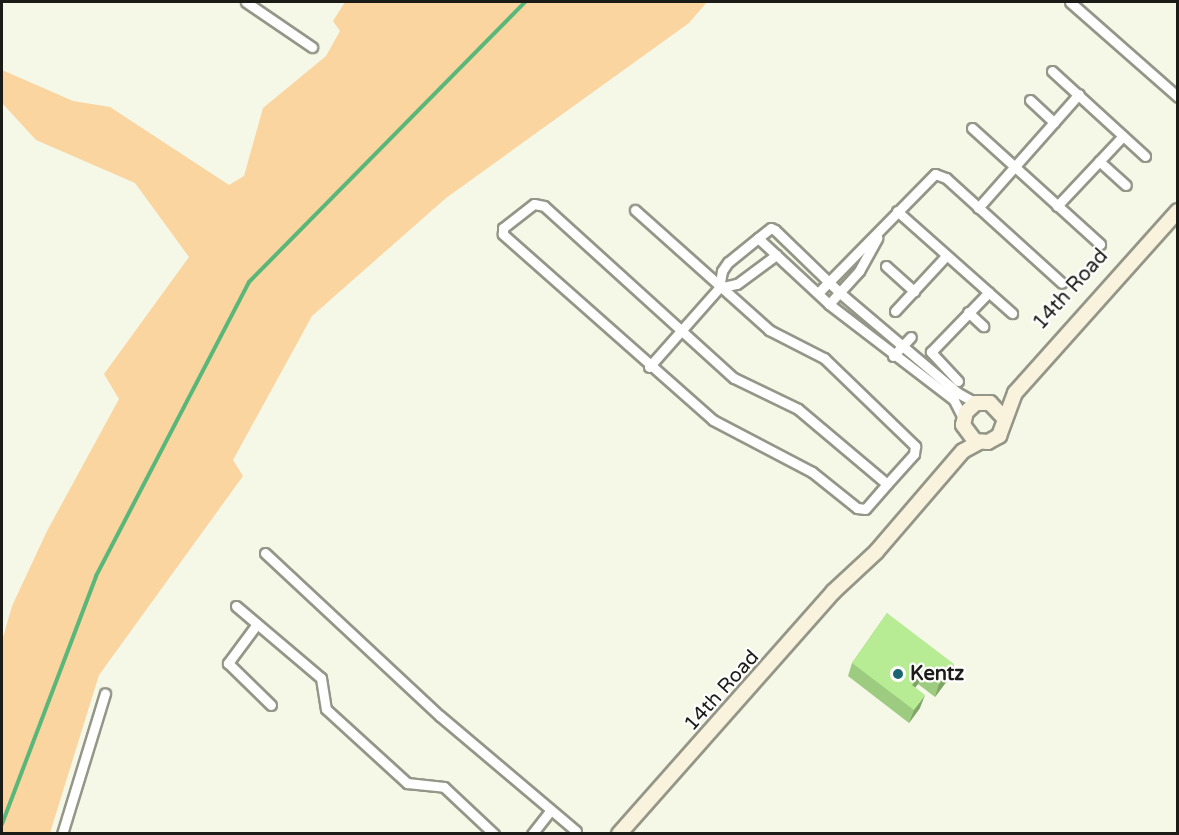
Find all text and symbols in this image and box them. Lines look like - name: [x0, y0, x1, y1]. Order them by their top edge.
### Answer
- street label: 14th Road: [1028, 245, 1114, 335]
- street label: 14th Road: [679, 646, 765, 736]
- place label: Kentz: [910, 662, 964, 686]
- marker: Kentz: [891, 667, 905, 681]

